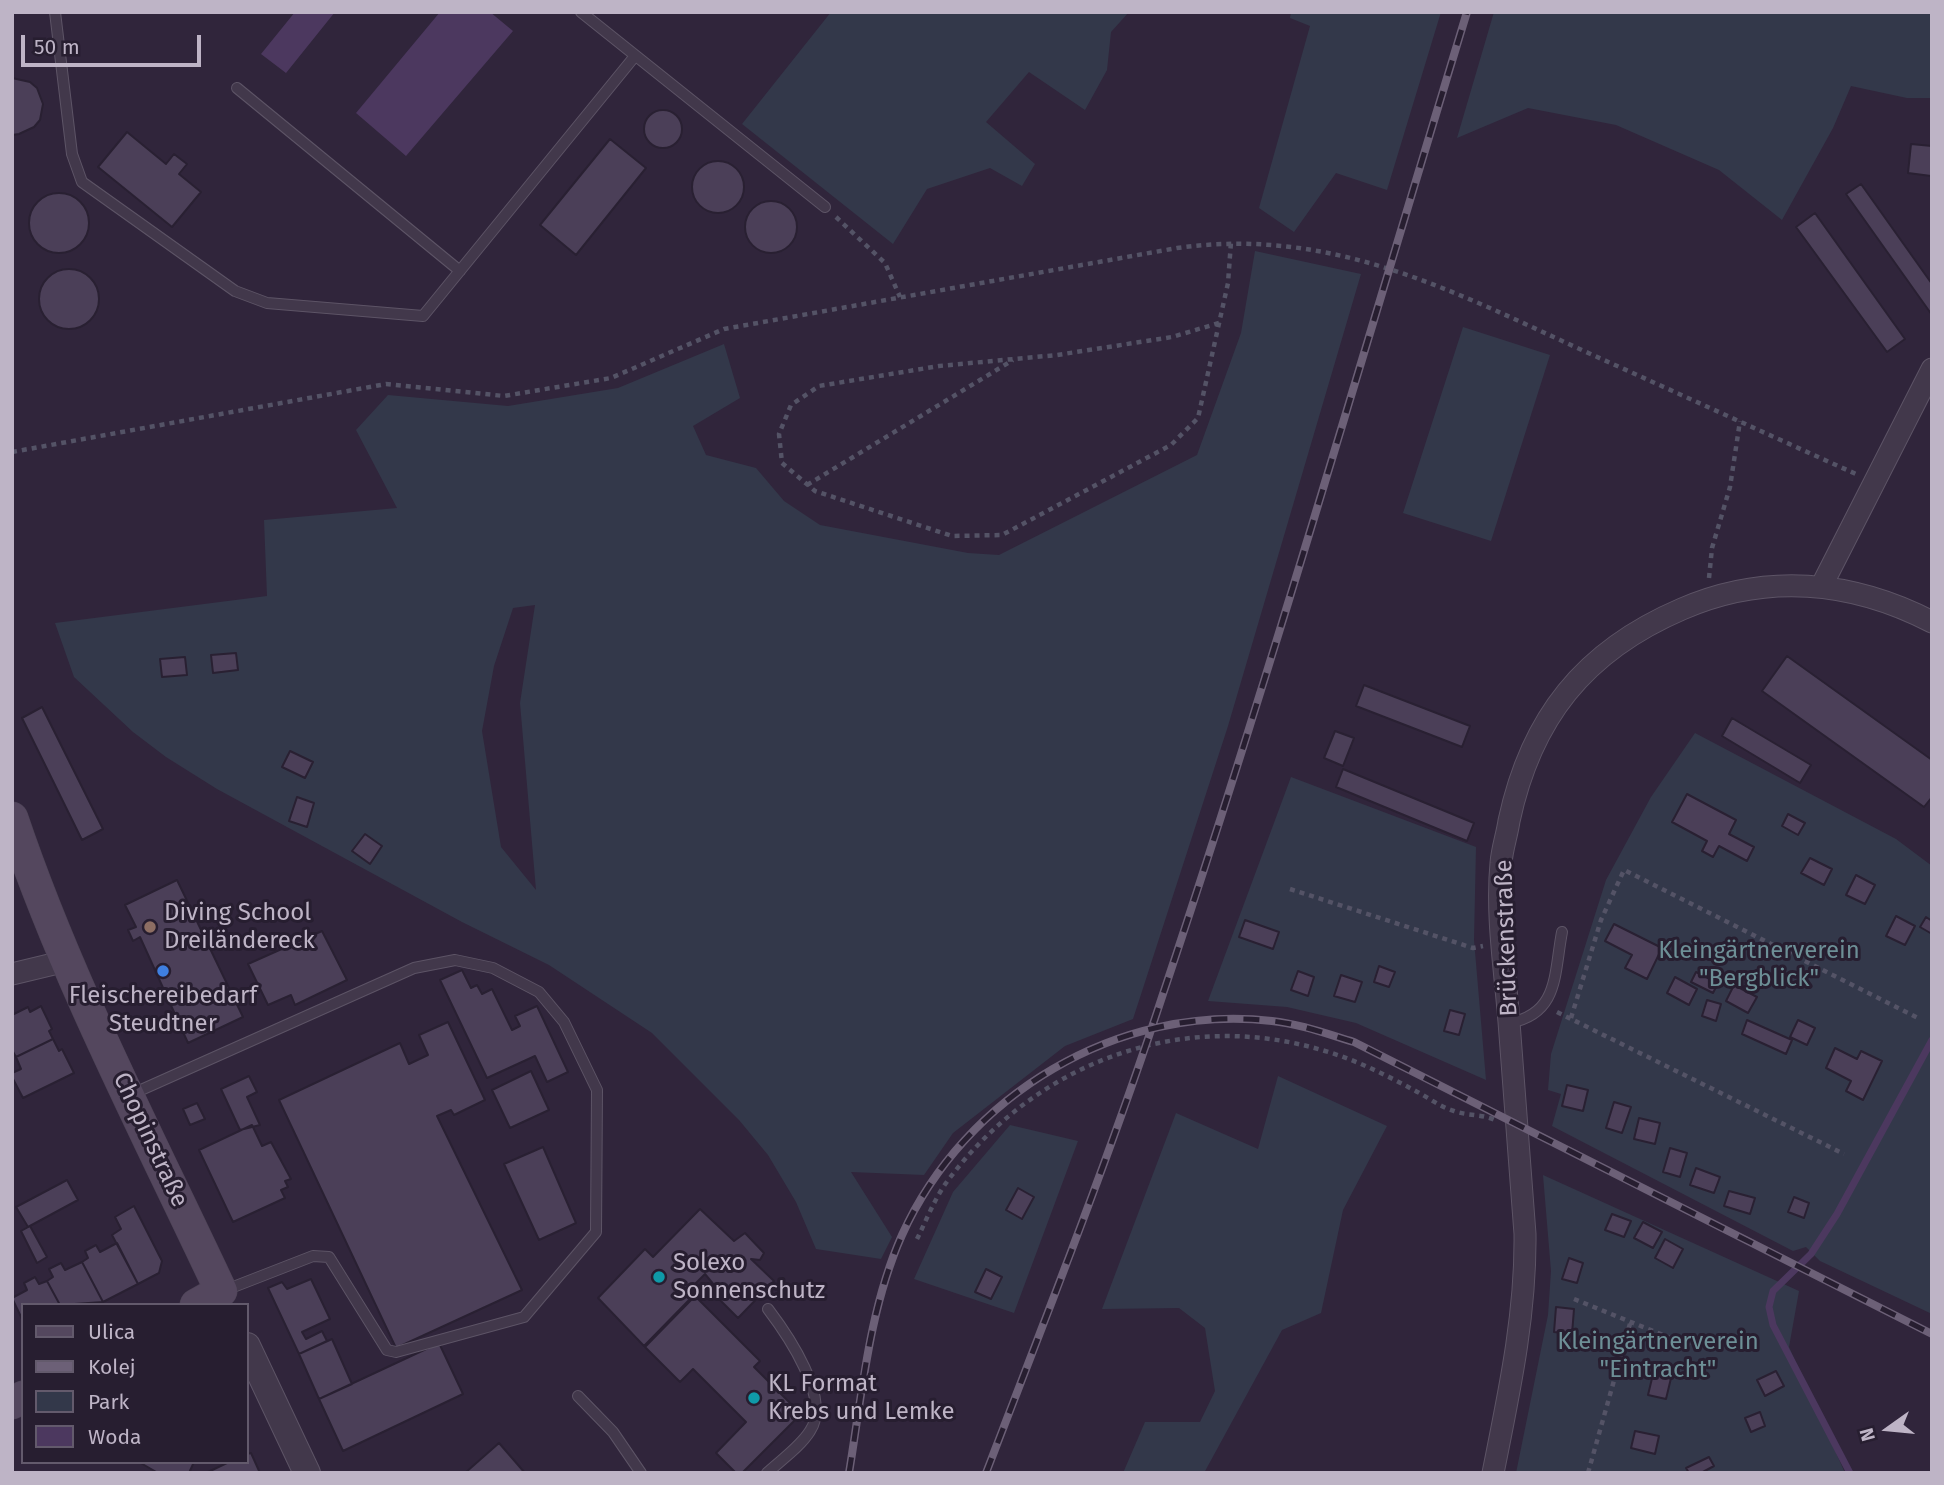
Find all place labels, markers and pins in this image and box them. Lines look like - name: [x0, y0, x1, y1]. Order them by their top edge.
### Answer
- place label: Diving School Dreiländereck: [164, 899, 315, 955]
- marker: Diving School Dreiländereck: [142, 919, 158, 935]
- marker: Fleischereibedarf Steudtner: [155, 963, 171, 979]
- place label: Fleischereibedarf Steudtner: [69, 982, 257, 1038]
- place label: Solexo Sonnenschutz: [673, 1249, 825, 1305]
- marker: Solexo Sonnenschutz: [651, 1269, 667, 1285]
- place label: KL Format Krebs und Lemke: [768, 1370, 954, 1426]
- marker: KL Format Krebs und Lemke: [746, 1390, 762, 1406]

